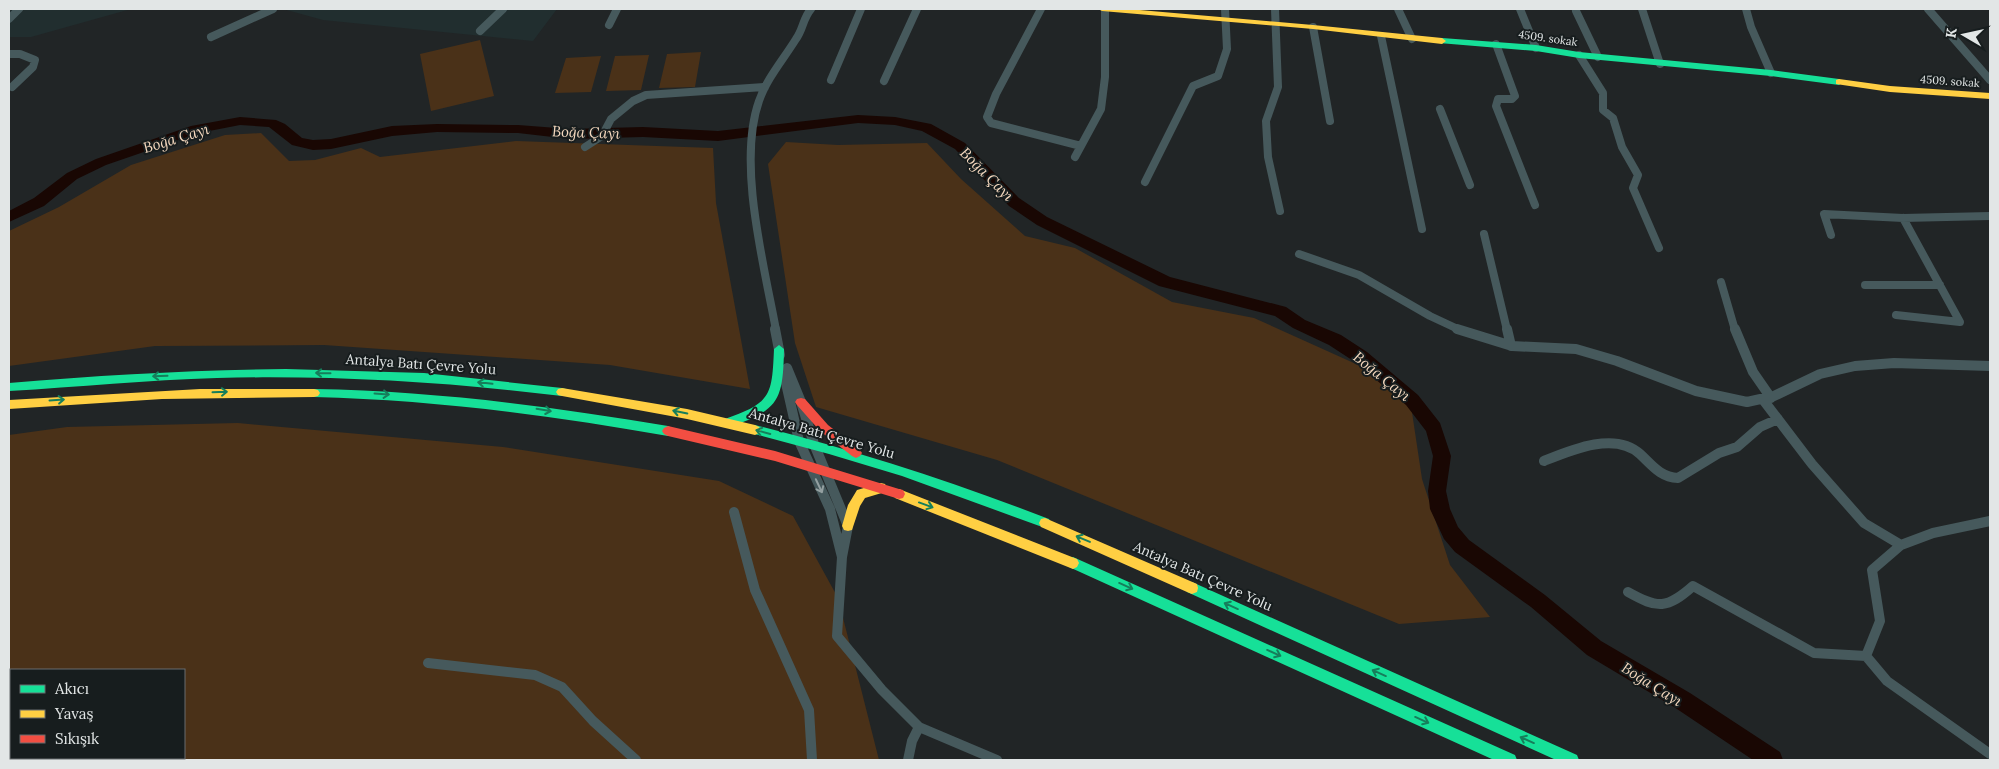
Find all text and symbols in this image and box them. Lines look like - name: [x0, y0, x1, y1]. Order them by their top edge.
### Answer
- north arrow: [1939, 10, 1989, 60]
- street label: 4509. sokak: [1518, 27, 1579, 49]
- text: K: [1941, 27, 1961, 39]
- street label: 4509. sokak: [1920, 72, 1980, 90]
- water label: Boğa Çayı: [141, 119, 211, 157]
- water label: Boğa Çayı: [552, 121, 621, 143]
- water label: Boğa Çayı: [956, 143, 1018, 205]
- water label: Boğa Çayı: [1350, 347, 1415, 405]
- street label: Antalya Batı Çevre Yolu: [344, 350, 497, 378]
- one-way arrow: [315, 368, 331, 378]
- one-way arrow: [153, 371, 169, 380]
- one-way arrow: [477, 378, 493, 388]
- one-way arrow: [211, 387, 227, 396]
- one-way arrow: [374, 389, 390, 399]
- one-way arrow: [49, 395, 65, 405]
- street label: Antalya Batı Çevre Yolu: [746, 403, 897, 462]
- one-way arrow: [535, 405, 551, 415]
- one-way arrow: [673, 406, 689, 416]
- one-way arrow: [756, 426, 772, 436]
- one-way arrow: [815, 478, 824, 493]
- one-way arrow: [918, 501, 934, 510]
- one-way arrow: [1076, 534, 1091, 544]
- street label: Antalya Batı Çevre Yolu: [1130, 537, 1275, 615]
- one-way arrow: [1118, 581, 1133, 591]
- one-way arrow: [1224, 601, 1239, 611]
- one-way arrow: [1266, 649, 1281, 658]
- water label: Boğa Çayı: [1618, 658, 1686, 710]
- one-way arrow: [1372, 668, 1387, 678]
- legend: [10, 669, 185, 759]
- text: Akıcı: [54, 679, 89, 698]
- text: Yavaş: [54, 704, 94, 723]
- one-way arrow: [1414, 716, 1429, 725]
- text: Sıkışık: [55, 729, 99, 748]
- one-way arrow: [1520, 735, 1535, 745]

